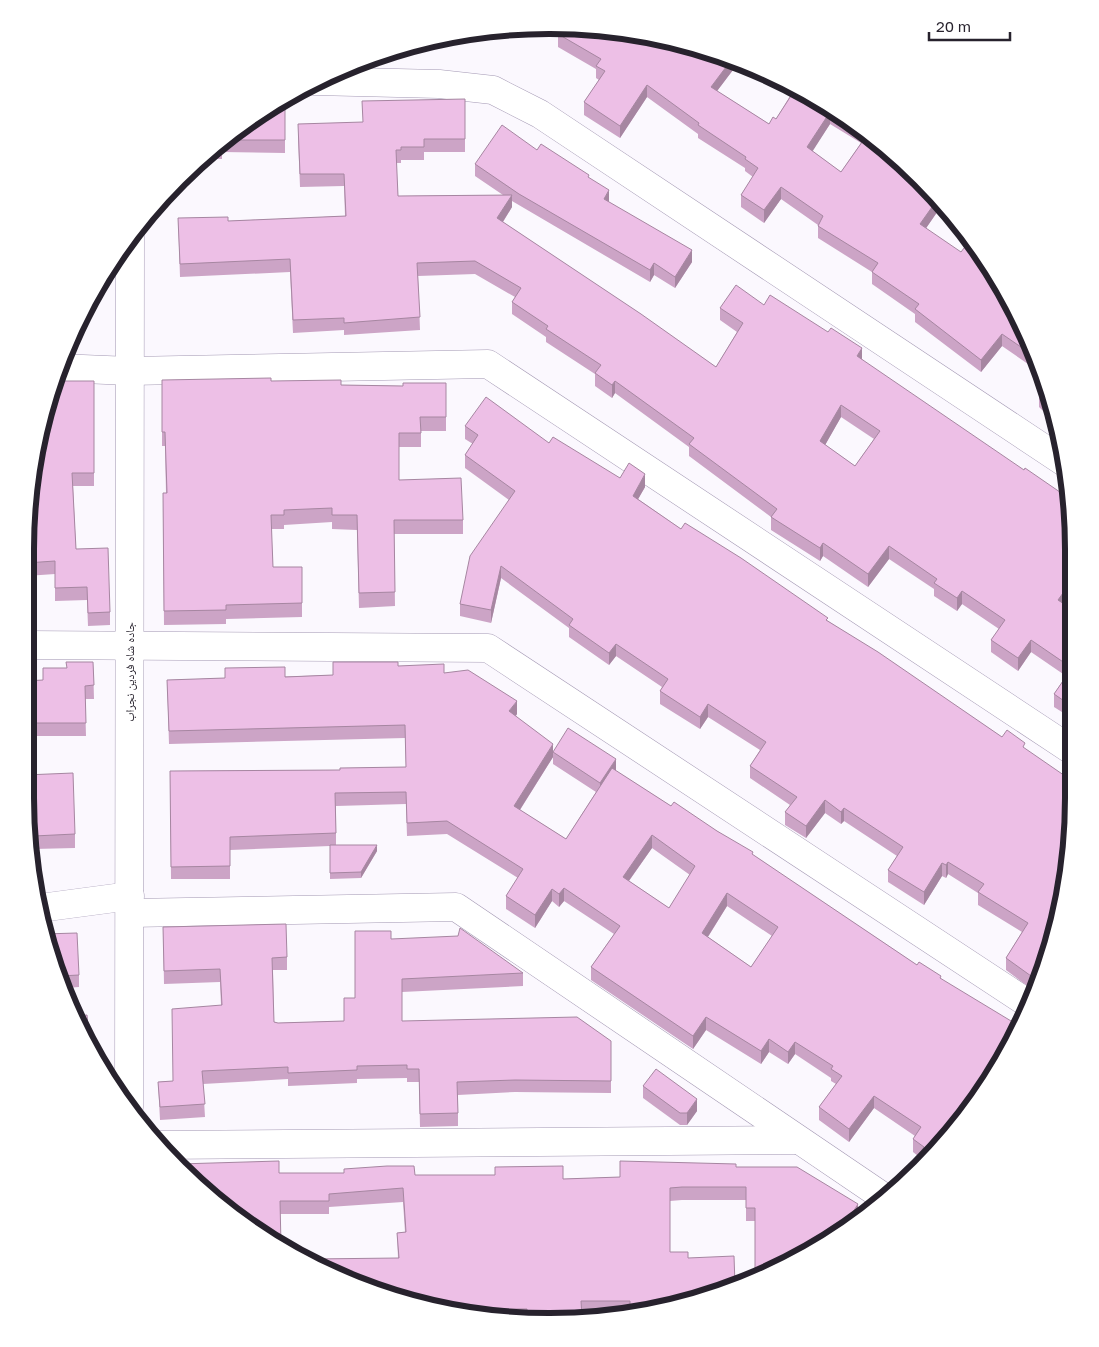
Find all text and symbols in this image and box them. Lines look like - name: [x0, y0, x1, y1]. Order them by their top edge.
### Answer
- scale bar: [929, 10, 1010, 42]
- text: 20 m: [936, 17, 971, 35]
- street label: جاده شاه فردین نجراب: [122, 622, 137, 722]

